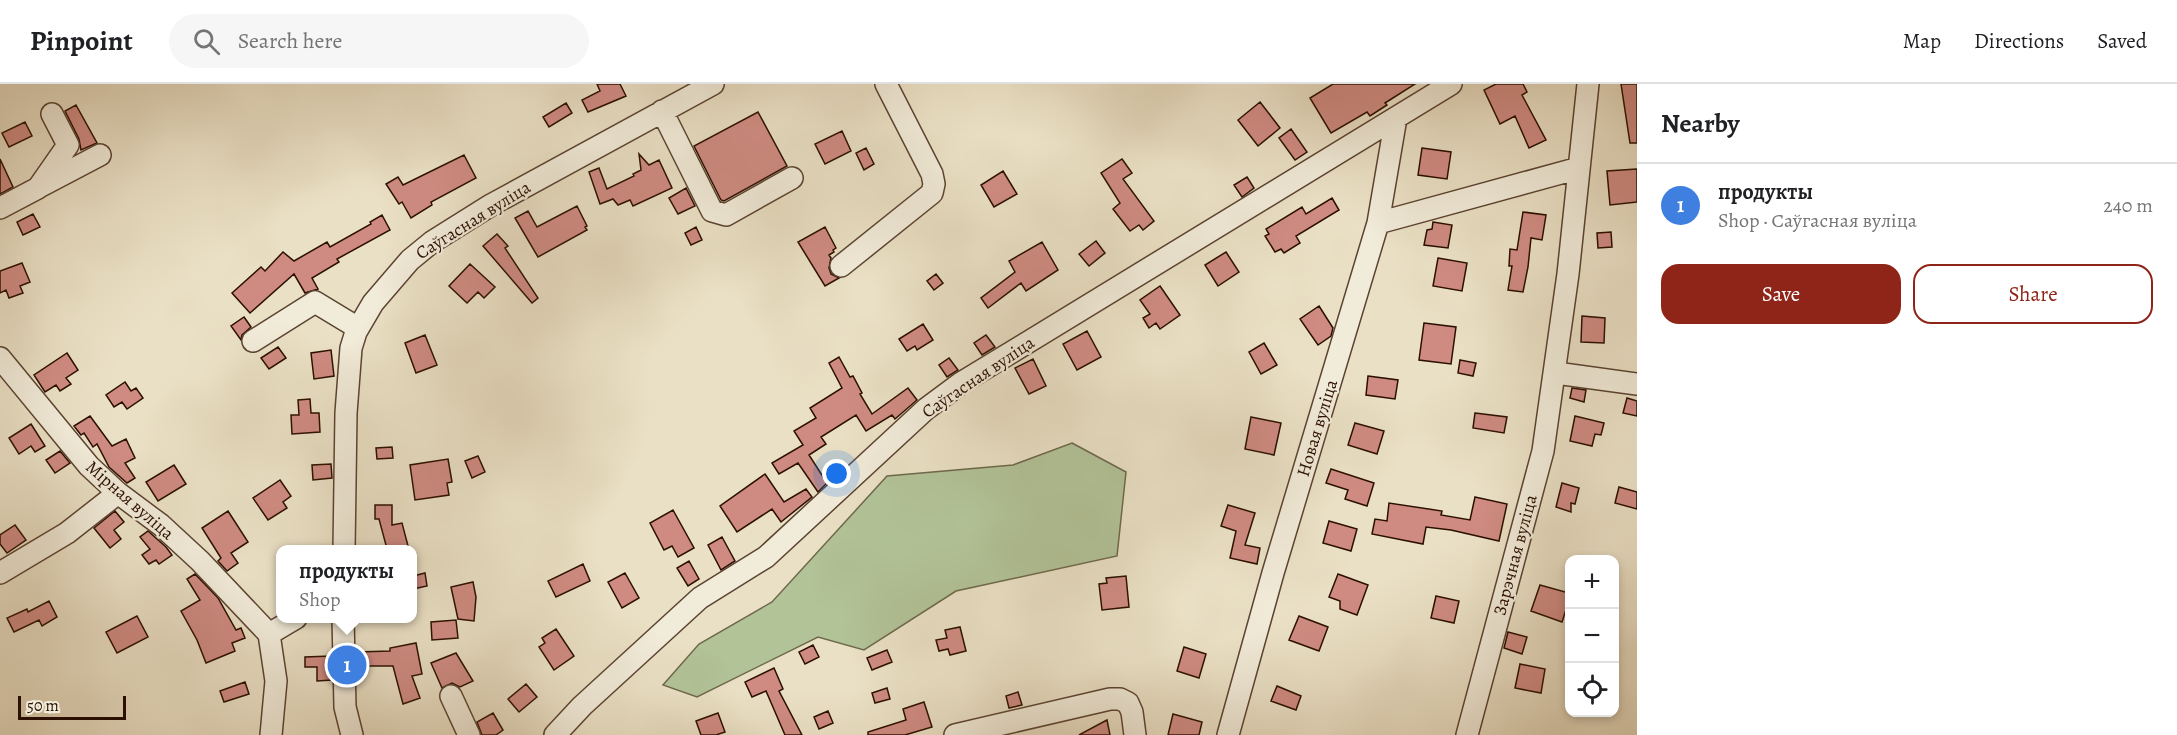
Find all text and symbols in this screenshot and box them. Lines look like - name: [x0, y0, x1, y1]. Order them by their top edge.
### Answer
- search box: [169, 14, 589, 68]
- text: Pinpoint: [30, 22, 133, 60]
- icon: search: [190, 25, 223, 58]
- text: Search here: [238, 26, 342, 56]
- text: Map: [1903, 27, 1941, 55]
- text: Directions: [1974, 27, 2064, 55]
- text: Saved: [2097, 27, 2147, 55]
- text: Nearby: [1661, 106, 1740, 141]
- street label: Саўгасная вуліца: [411, 175, 536, 265]
- text: продукты: [1718, 177, 1813, 207]
- text: 1: [1677, 192, 1684, 219]
- text: 240 m: [2103, 192, 2153, 219]
- text: Shop · Саўгасная вуліца: [1718, 207, 1917, 234]
- button: Save: [1661, 264, 1901, 324]
- button: Share: [1913, 264, 2153, 324]
- street label: Саўгасная вуліца: [917, 330, 1040, 424]
- street label: Новая вуліца: [1291, 376, 1343, 480]
- street label: Мірная вуліца: [81, 455, 180, 545]
- your location: [822, 459, 851, 488]
- street label: Зарэчная вуліца: [1487, 491, 1543, 618]
- popup: [276, 545, 417, 623]
- map controls: [1565, 555, 1619, 717]
- button: +: [1565, 555, 1619, 609]
- text: продукты: [299, 556, 394, 586]
- text: Shop: [299, 586, 341, 613]
- button: −: [1565, 609, 1619, 663]
- pin: 1: [328, 642, 366, 688]
- button: locate: [1565, 663, 1619, 717]
- scale bar: [18, 693, 126, 720]
- text: 50 m: [27, 695, 59, 717]

